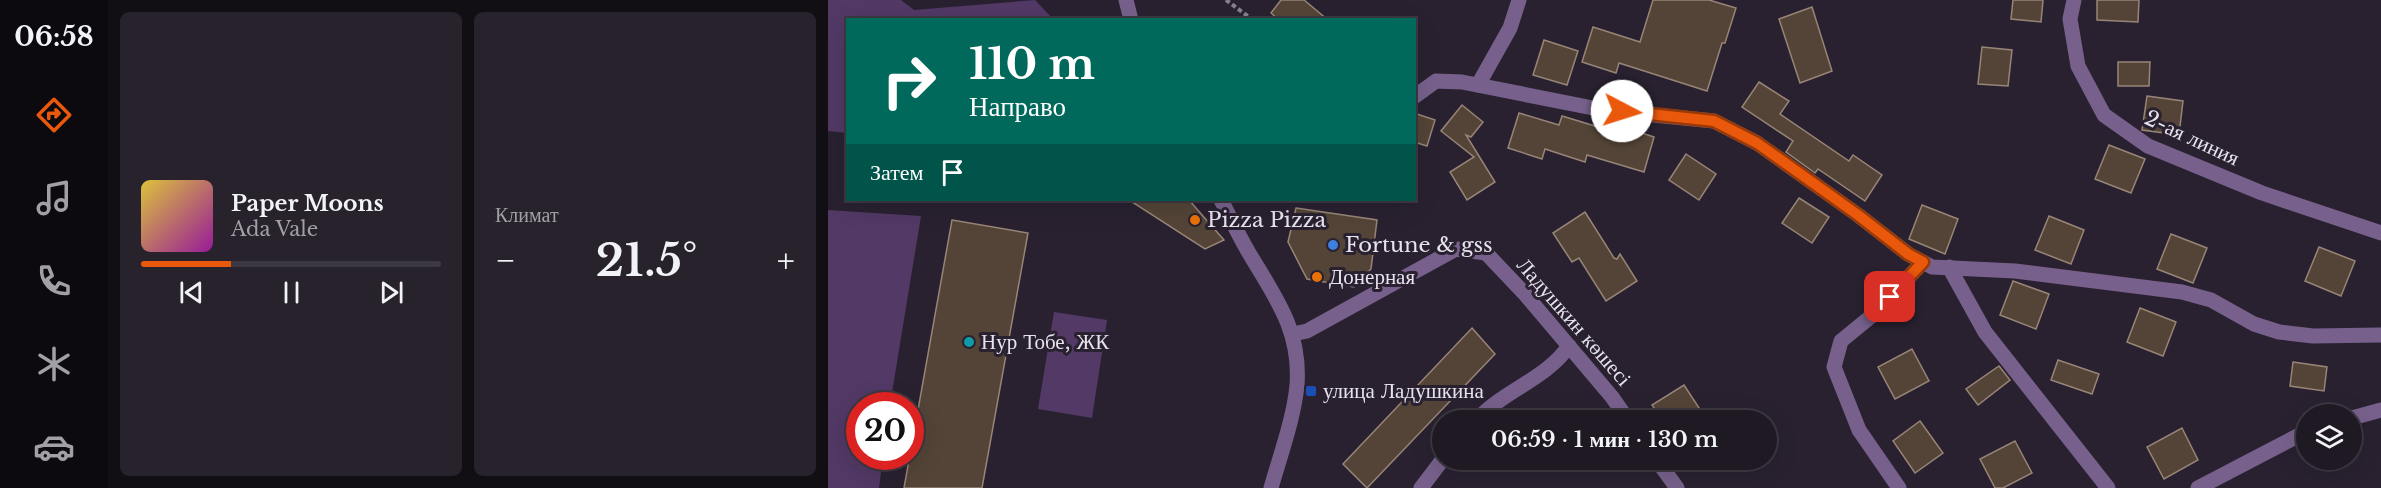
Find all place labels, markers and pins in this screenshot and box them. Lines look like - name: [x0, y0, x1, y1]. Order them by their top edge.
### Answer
- place label: Pizza Pizza: [1207, 207, 1326, 233]
- marker: Pizza Pizza: [1188, 213, 1202, 227]
- place label: Fortune & gss: [1345, 232, 1493, 258]
- marker: Fortune & gss: [1326, 238, 1340, 252]
- place label: Донерная: [1329, 264, 1415, 290]
- marker: Донерная: [1310, 270, 1324, 284]
- pin: [1864, 271, 1915, 322]
- place label: Нур Тобе, ЖК: [981, 329, 1110, 355]
- marker: Нур Тобе, ЖК: [962, 335, 976, 349]
- place label: улица Ладушкина: [1323, 378, 1484, 404]
- marker: улица Ладушкина: [1304, 384, 1318, 398]

